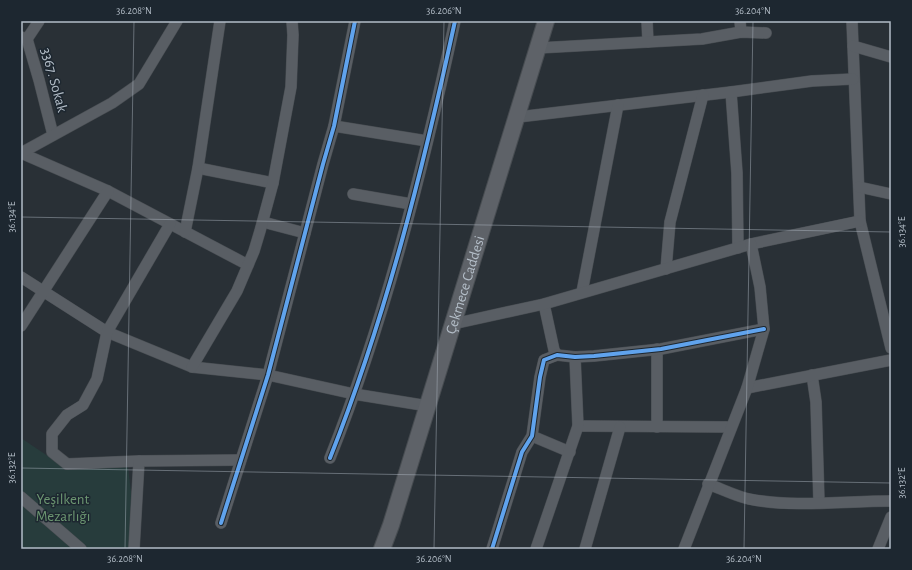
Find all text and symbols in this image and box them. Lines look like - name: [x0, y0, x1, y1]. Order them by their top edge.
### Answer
- text: 36.208°N: [116, 6, 152, 16]
- text: 36.206°N: [426, 6, 462, 16]
- text: 36.204°N: [735, 6, 771, 16]
- street label: 3367. Sokak: [38, 46, 70, 114]
- text: 36.134°E: [7, 201, 17, 233]
- text: 36.134°E: [897, 216, 907, 248]
- street label: Çekmece Caddesi: [443, 234, 487, 336]
- text: 36.132°E: [7, 452, 17, 483]
- text: 36.132°E: [897, 467, 907, 498]
- park label: Yeşilkent Mezarlığı: [36, 492, 90, 524]
- text: 36.208°N: [107, 554, 143, 564]
- text: 36.206°N: [416, 554, 452, 564]
- text: 36.204°N: [726, 554, 762, 564]

